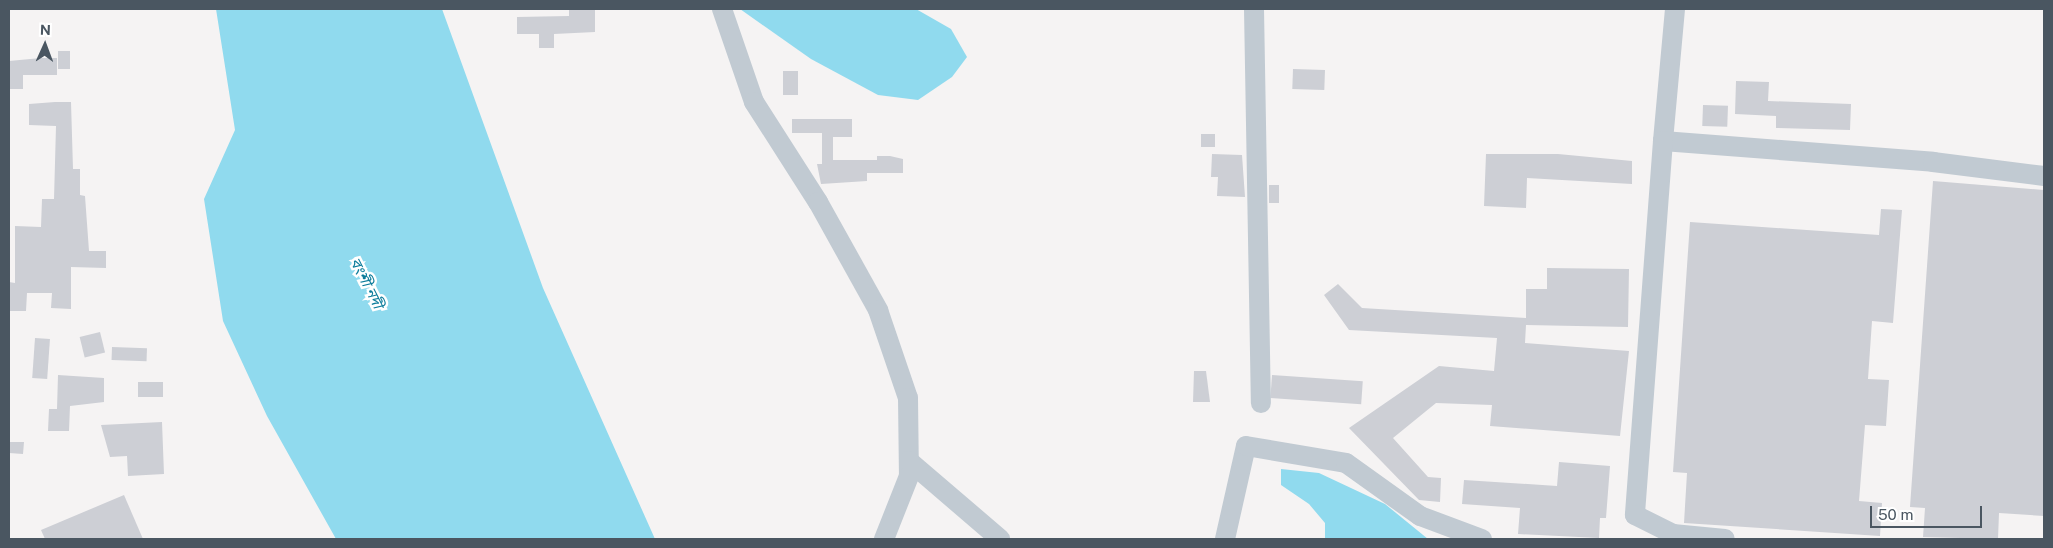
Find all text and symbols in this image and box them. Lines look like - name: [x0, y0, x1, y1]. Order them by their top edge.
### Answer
- north arrow: [20, 20, 70, 70]
- text: N: [40, 22, 51, 38]
- water label: বংশী নদী: [347, 255, 387, 311]
- scale bar: [1873, 496, 1986, 528]
- text: 50 m: [1878, 506, 1913, 523]

